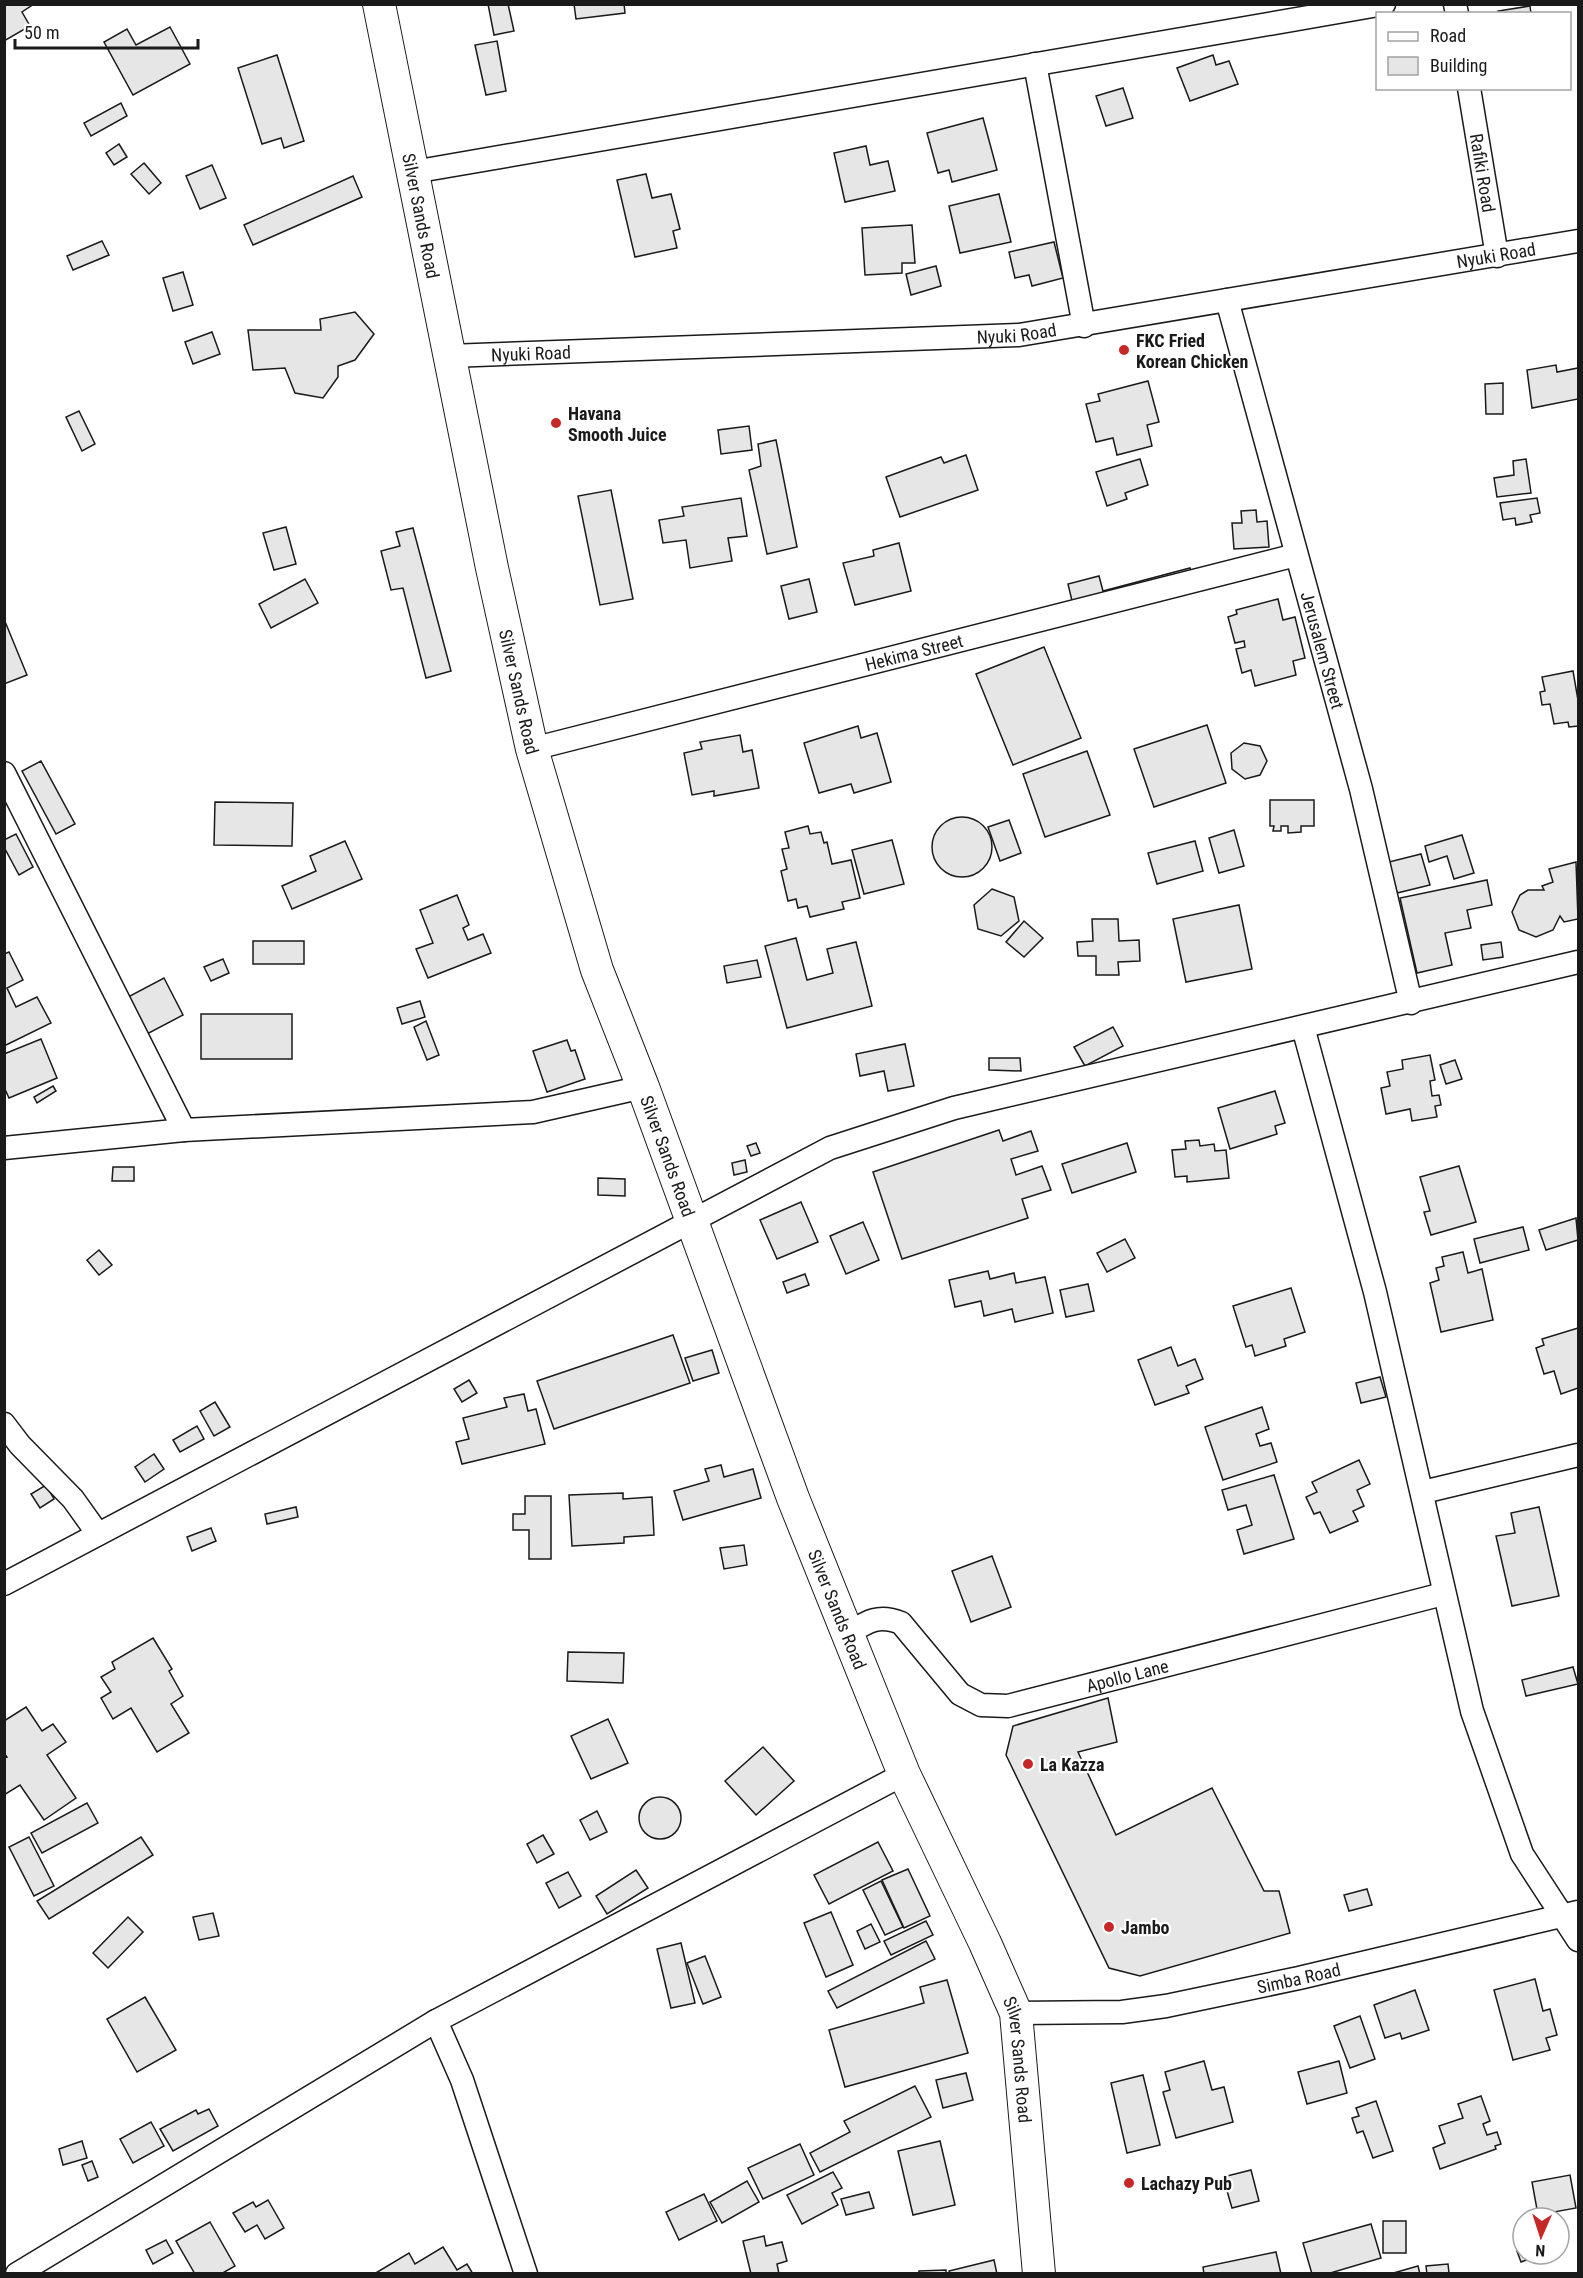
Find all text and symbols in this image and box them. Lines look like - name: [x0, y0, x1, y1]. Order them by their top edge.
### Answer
- scale bar: [15, 12, 198, 50]
- legend: [1376, 12, 1571, 90]
- text: 50 m: [24, 22, 59, 43]
- text: Road: [1430, 25, 1466, 46]
- text: Building: [1430, 55, 1487, 76]
- street label: Rafiki Road: [1466, 132, 1500, 214]
- street label: Silver Sands Road: [399, 151, 444, 280]
- street label: Nyuki Road: [1455, 238, 1537, 272]
- street label: Nyuki Road: [976, 318, 1058, 347]
- place label: FKC Fried Korean Chicken: [1136, 330, 1248, 372]
- street label: Nyuki Road: [491, 341, 571, 365]
- marker: FKC Fried Korean Chicken: [1117, 343, 1131, 357]
- place label: Havana Smooth Juice: [568, 403, 667, 445]
- marker: Havana Smooth Juice: [549, 416, 563, 430]
- street label: Jerusalem Street: [1297, 589, 1349, 711]
- street label: Silver Sands Road: [495, 627, 544, 757]
- street label: Hekima Street: [863, 629, 965, 675]
- street label: Silver Sands Road: [636, 1092, 700, 1219]
- street label: Silver Sands Road: [804, 1546, 871, 1672]
- street label: Apollo Lane: [1084, 1655, 1171, 1696]
- place label: La Kazza: [1040, 1754, 1104, 1775]
- marker: La Kazza: [1021, 1757, 1035, 1771]
- place label: Jambo: [1121, 1917, 1170, 1938]
- marker: Jambo: [1102, 1920, 1116, 1934]
- street label: Simba Road: [1255, 1958, 1342, 1997]
- street label: Silver Sands Road: [999, 1993, 1036, 2124]
- place label: Lachazy Pub: [1141, 2173, 1232, 2194]
- marker: Lachazy Pub: [1122, 2176, 1136, 2190]
- north arrow: [1511, 2206, 1571, 2266]
- text: N: [1535, 2241, 1546, 2260]

